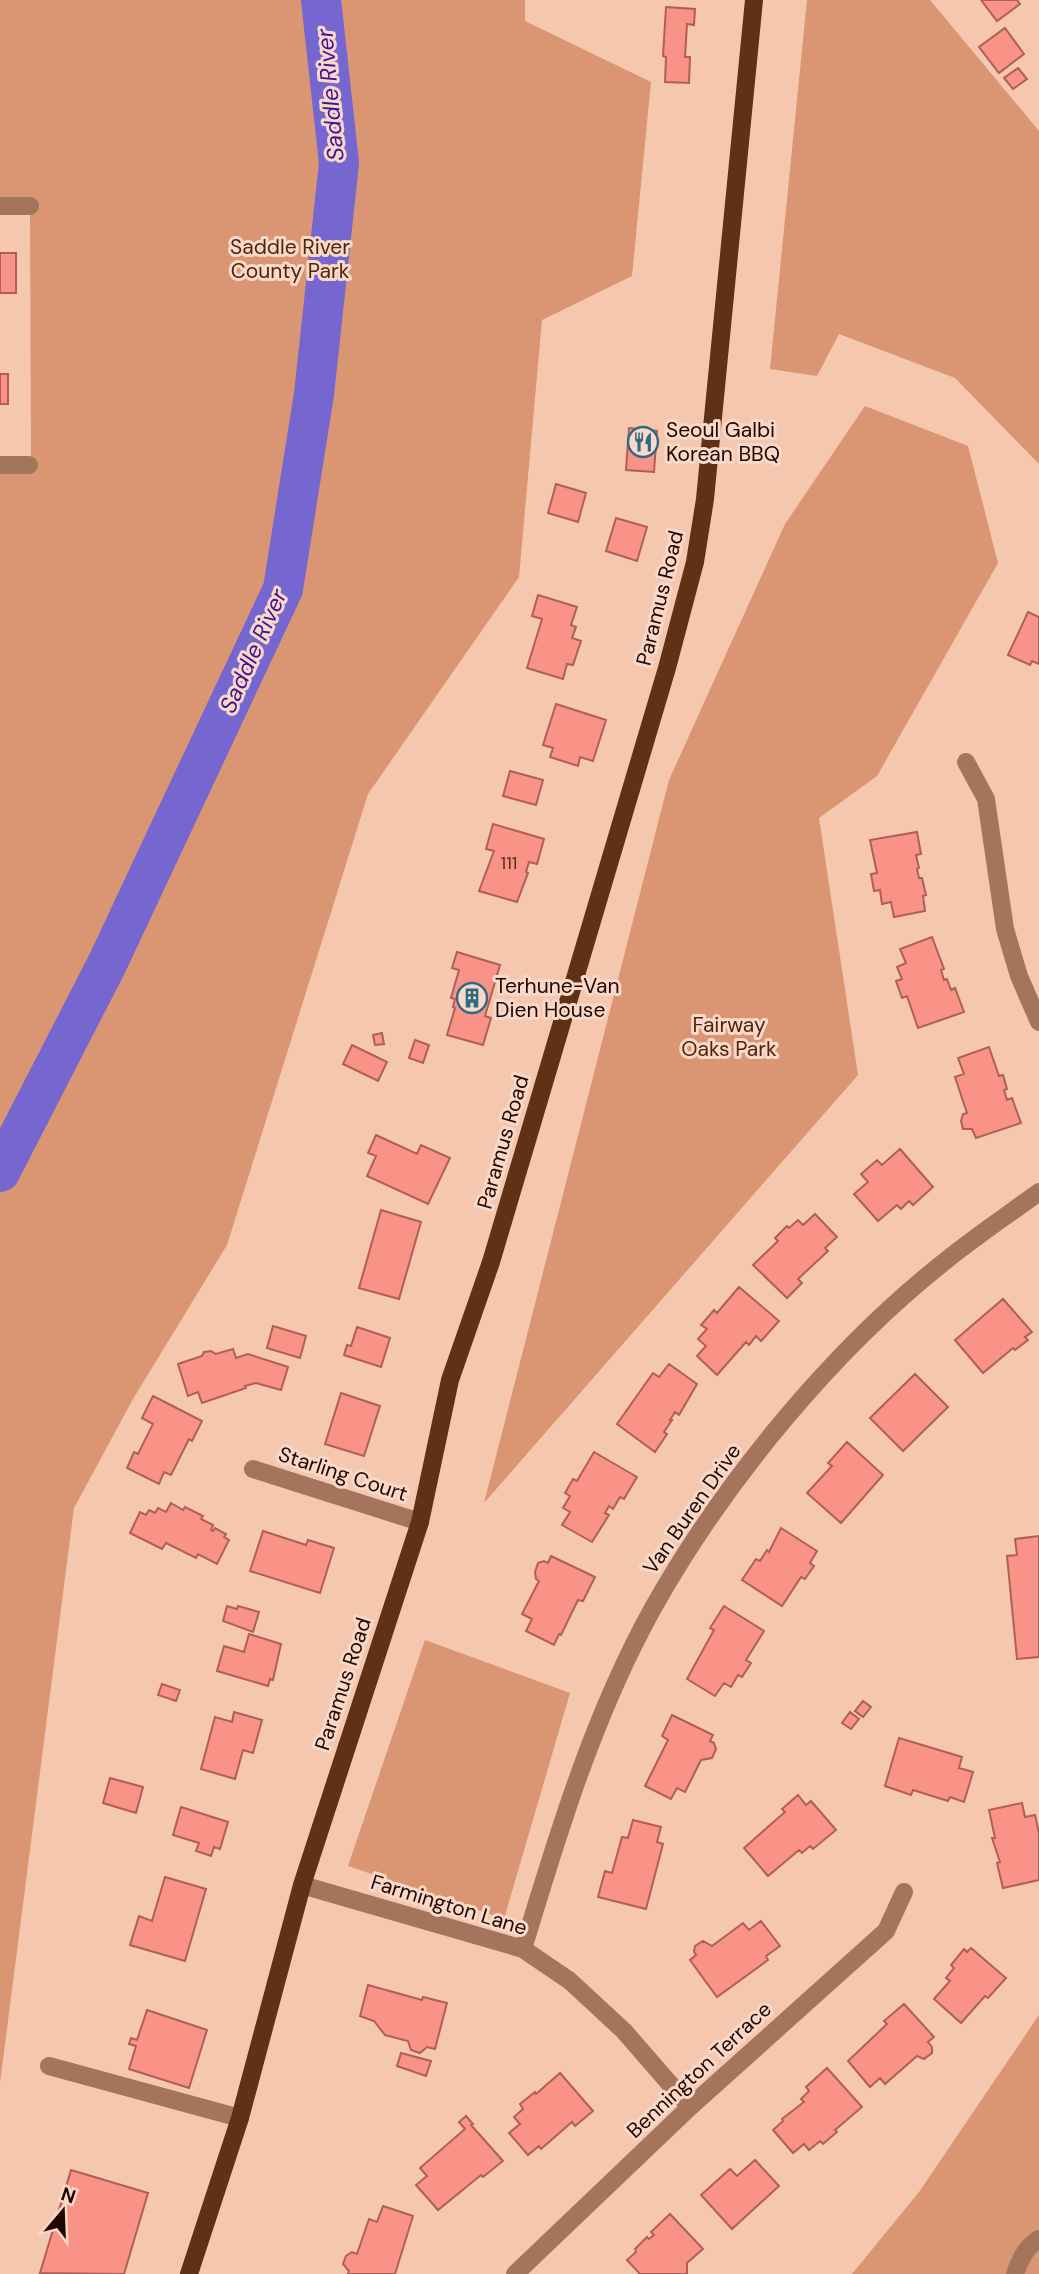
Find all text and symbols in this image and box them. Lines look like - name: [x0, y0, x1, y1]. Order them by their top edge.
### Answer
- water label: Saddle River: [309, 26, 351, 162]
- park label: Saddle River County Park: [230, 233, 350, 285]
- place label: Seoul Galbi Korean BBQ: [666, 416, 780, 468]
- restaurant icon: Seoul Galbi Korean BBQ: [626, 425, 660, 459]
- street label: Paramus Road: [630, 528, 690, 668]
- water label: Saddle River: [212, 583, 294, 718]
- house number: 111: [501, 851, 517, 875]
- place label: Terhune-Van Dien House: [495, 972, 620, 1024]
- building icon: Terhune-Van Dien House: [455, 981, 489, 1015]
- park label: Fairway Oaks Park: [681, 1011, 777, 1063]
- street label: Paramus Road: [471, 1072, 535, 1212]
- street label: Van Buren Drive: [637, 1438, 747, 1580]
- street label: Starling Court: [275, 1440, 411, 1508]
- street label: Paramus Road: [308, 1614, 378, 1754]
- street label: Farmington Lane: [368, 1868, 530, 1942]
- street label: Bennington Terrace: [621, 1996, 777, 2144]
- north arrow: [28, 2176, 98, 2246]
- text: N: [58, 2181, 79, 2209]

